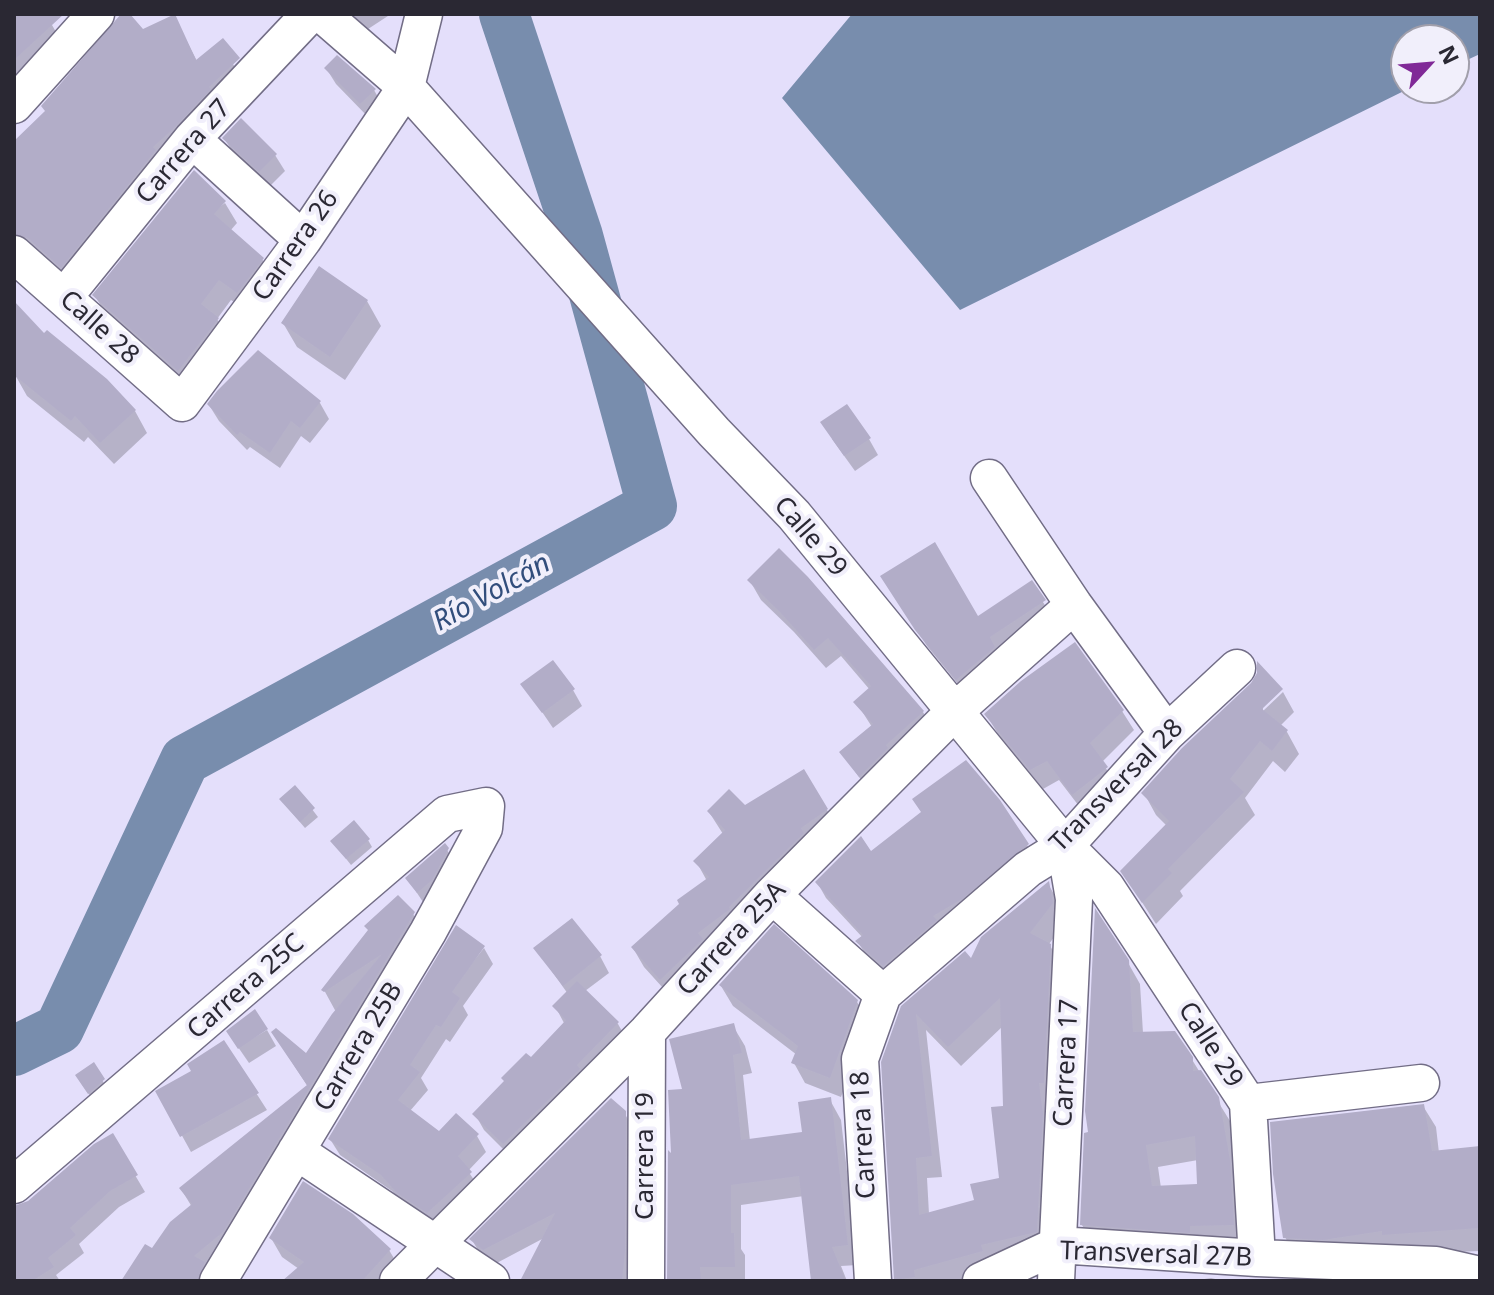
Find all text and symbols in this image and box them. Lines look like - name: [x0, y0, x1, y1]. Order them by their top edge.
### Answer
- north arrow: [1390, 24, 1470, 104]
- text: N: [1432, 40, 1467, 69]
- street label: Carrera 27: [130, 93, 238, 211]
- street label: Carrera 26: [247, 185, 345, 307]
- street label: Calle 28: [53, 284, 145, 372]
- street label: Calle 29: [767, 491, 853, 583]
- water label: Río Volcán: [427, 547, 557, 639]
- street label: Transversal 28: [1044, 713, 1190, 859]
- street label: Carrera 25A: [671, 875, 793, 1003]
- street label: Carrera 25C: [181, 928, 311, 1046]
- street label: Carrera 25B: [308, 977, 410, 1117]
- street label: Calle 29: [1171, 996, 1249, 1094]
- street label: Carrera 17: [1048, 998, 1086, 1128]
- street label: Carrera 18: [845, 1070, 883, 1200]
- street label: Carrera 19: [630, 1092, 662, 1220]
- street label: Transversal 27B: [1059, 1236, 1253, 1274]

